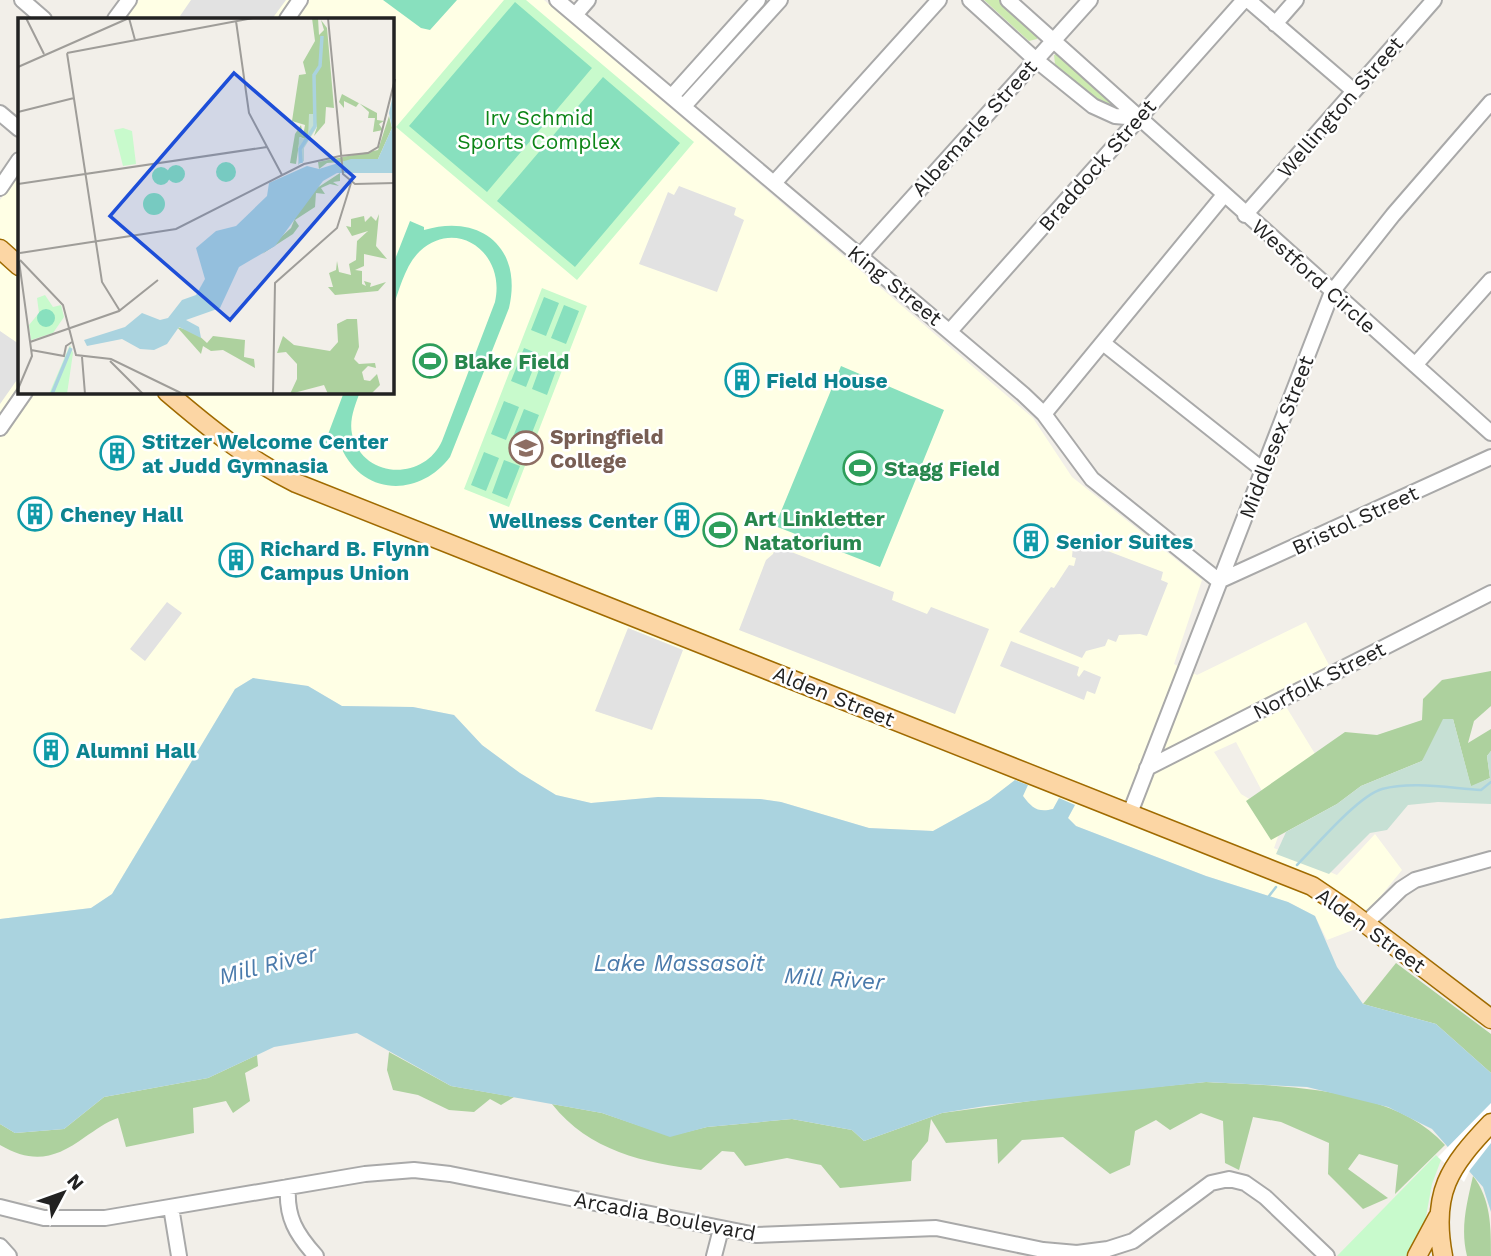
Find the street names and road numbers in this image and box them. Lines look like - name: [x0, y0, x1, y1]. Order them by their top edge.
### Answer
- street label: Wellington Street: [1272, 31, 1408, 183]
- street label: Albemarle Street: [906, 54, 1042, 201]
- street label: Braddock Street: [1033, 94, 1161, 236]
- street label: Westford Circle: [1247, 214, 1381, 338]
- street label: King Street: [843, 239, 947, 331]
- street label: Middlesex Street: [1233, 352, 1319, 522]
- street label: Bristol Street: [1288, 480, 1422, 560]
- street label: Norfolk Street: [1249, 636, 1390, 724]
- street label: Alden Street: [770, 660, 899, 732]
- street label: Alden Street: [1311, 882, 1431, 978]
- street label: Arcadia Boulevard: [572, 1186, 758, 1246]

